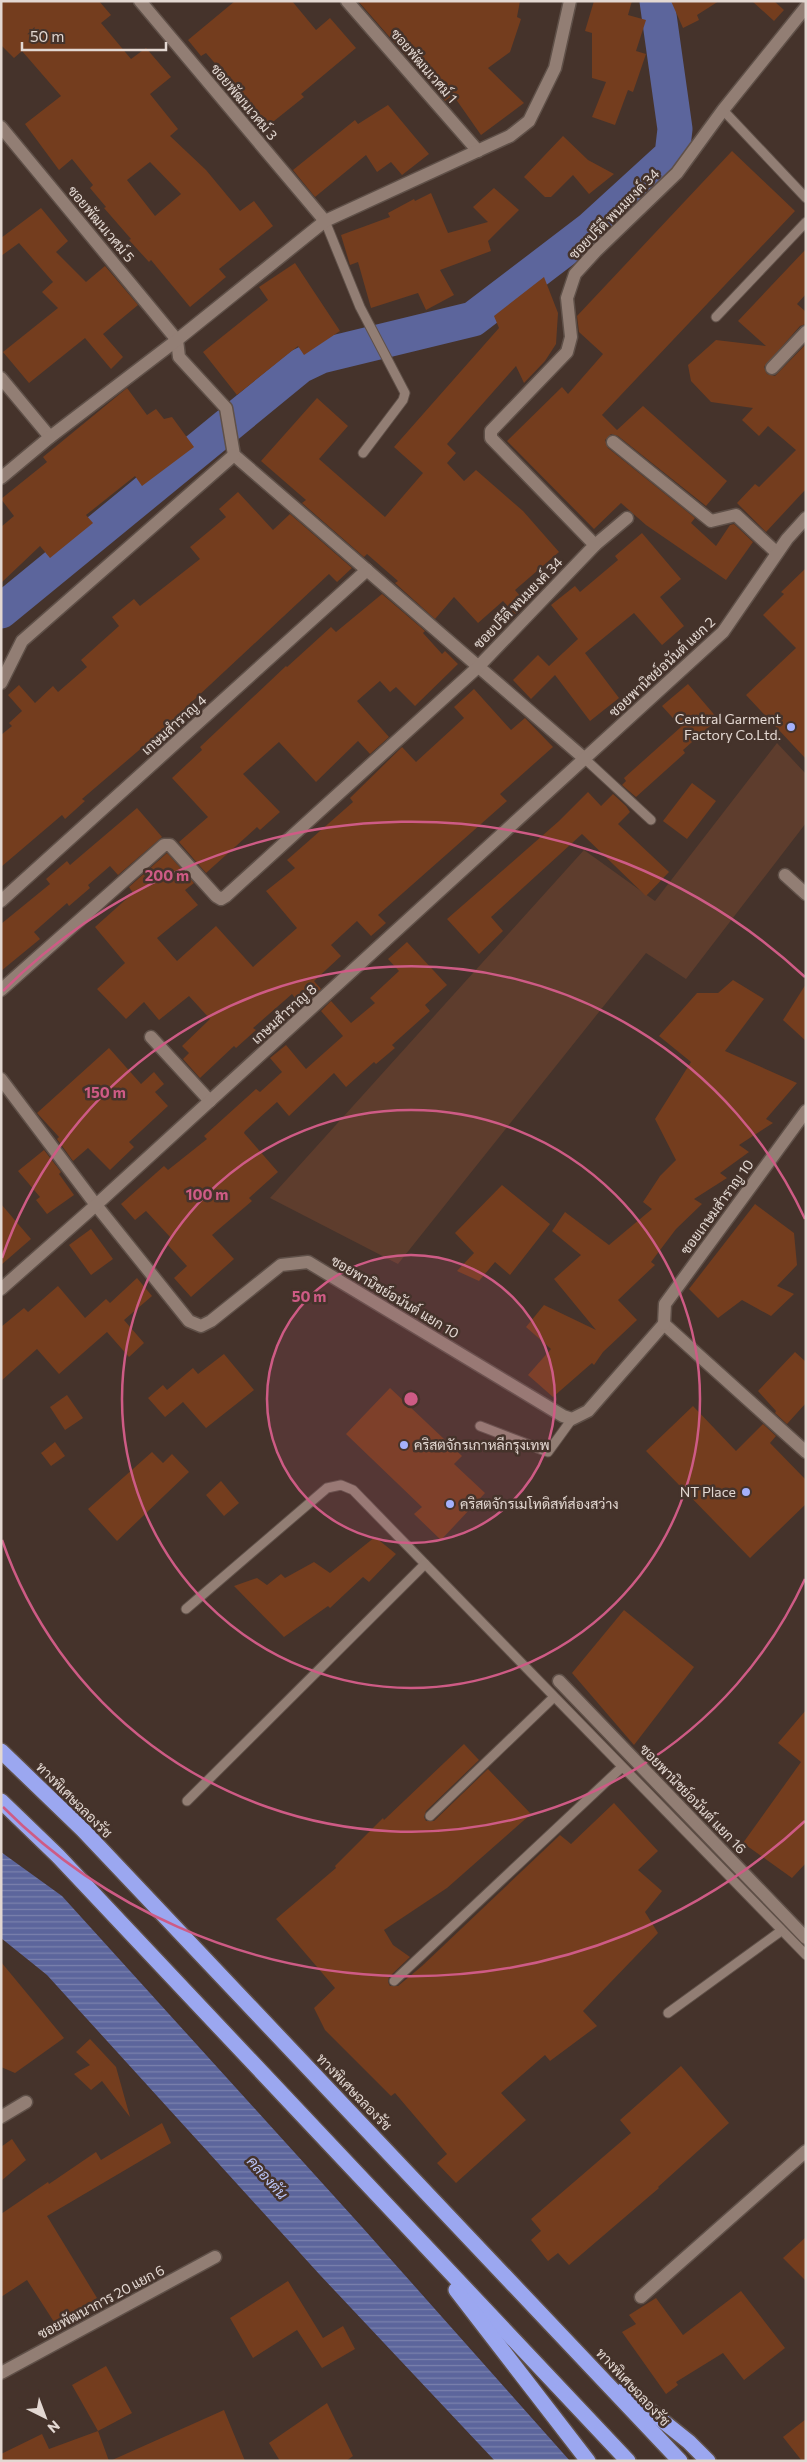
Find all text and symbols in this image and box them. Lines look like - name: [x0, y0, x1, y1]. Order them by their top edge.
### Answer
- scale bar: [22, 20, 166, 52]
- street label: ซอยพัฒนเวศม์ 1: [388, 25, 461, 106]
- text: 50 m: [30, 27, 64, 45]
- street label: ซอยพัฒนเวศม์ 3: [207, 60, 281, 143]
- street label: ซอยปรีดี พนมยงค์ 34: [565, 164, 663, 263]
- street label: ซอยพัฒนเวศม์ 5: [64, 182, 138, 265]
- street label: ซอยปรีดี พนมยงค์ 34: [469, 553, 566, 652]
- street label: ซอยพานิชย์อนันต์ แยก 2: [605, 613, 718, 720]
- street label: เกษมสำราญ 4: [138, 691, 211, 759]
- place label: Central Garment Factory Co.Ltd.: [675, 710, 781, 743]
- marker: Central Garment Factory Co.Ltd.: [785, 721, 797, 733]
- text: 200 m: [145, 866, 189, 884]
- street label: เกษมสำราญ 8: [248, 980, 320, 1048]
- text: 150 m: [84, 1083, 126, 1101]
- street label: ซอยเกษมสำราญ 10: [676, 1156, 758, 1258]
- text: 100 m: [186, 1185, 228, 1203]
- street label: ซอยพานิชย์อนันต์ แยก 10: [328, 1252, 462, 1342]
- text: 50 m: [292, 1287, 326, 1305]
- centre of rings: [402, 1390, 420, 1408]
- place label: คริสตจักรเกาหลีกรุงเทพ: [414, 1436, 550, 1455]
- marker: คริสตจักรเกาหลีกรุงเทพ: [398, 1439, 410, 1451]
- place label: NT Place: [680, 1483, 736, 1500]
- marker: NT Place: [740, 1486, 752, 1498]
- place label: คริสตจักรเมโทดิสท์ส่องสว่าง: [460, 1495, 619, 1512]
- marker: คริสตจักรเมโทดิสท์ส่องสว่าง: [444, 1498, 456, 1510]
- street label: ซอยพานิชย์อนันต์ แยก 16: [637, 1740, 750, 1857]
- street label: ทางพิเศษฉลองรัช: [33, 1758, 116, 1841]
- street label: ทางพิเศษฉลองรัช: [313, 2050, 395, 2134]
- water label: คลองตัน: [244, 2152, 292, 2203]
- street label: ซอยพัฒนาการ 20 แยก 6: [34, 2261, 167, 2342]
- street label: ทางพิเศษฉลองรัช: [593, 2344, 674, 2429]
- north arrow: [20, 2392, 70, 2442]
- text: N: [44, 2417, 64, 2437]

